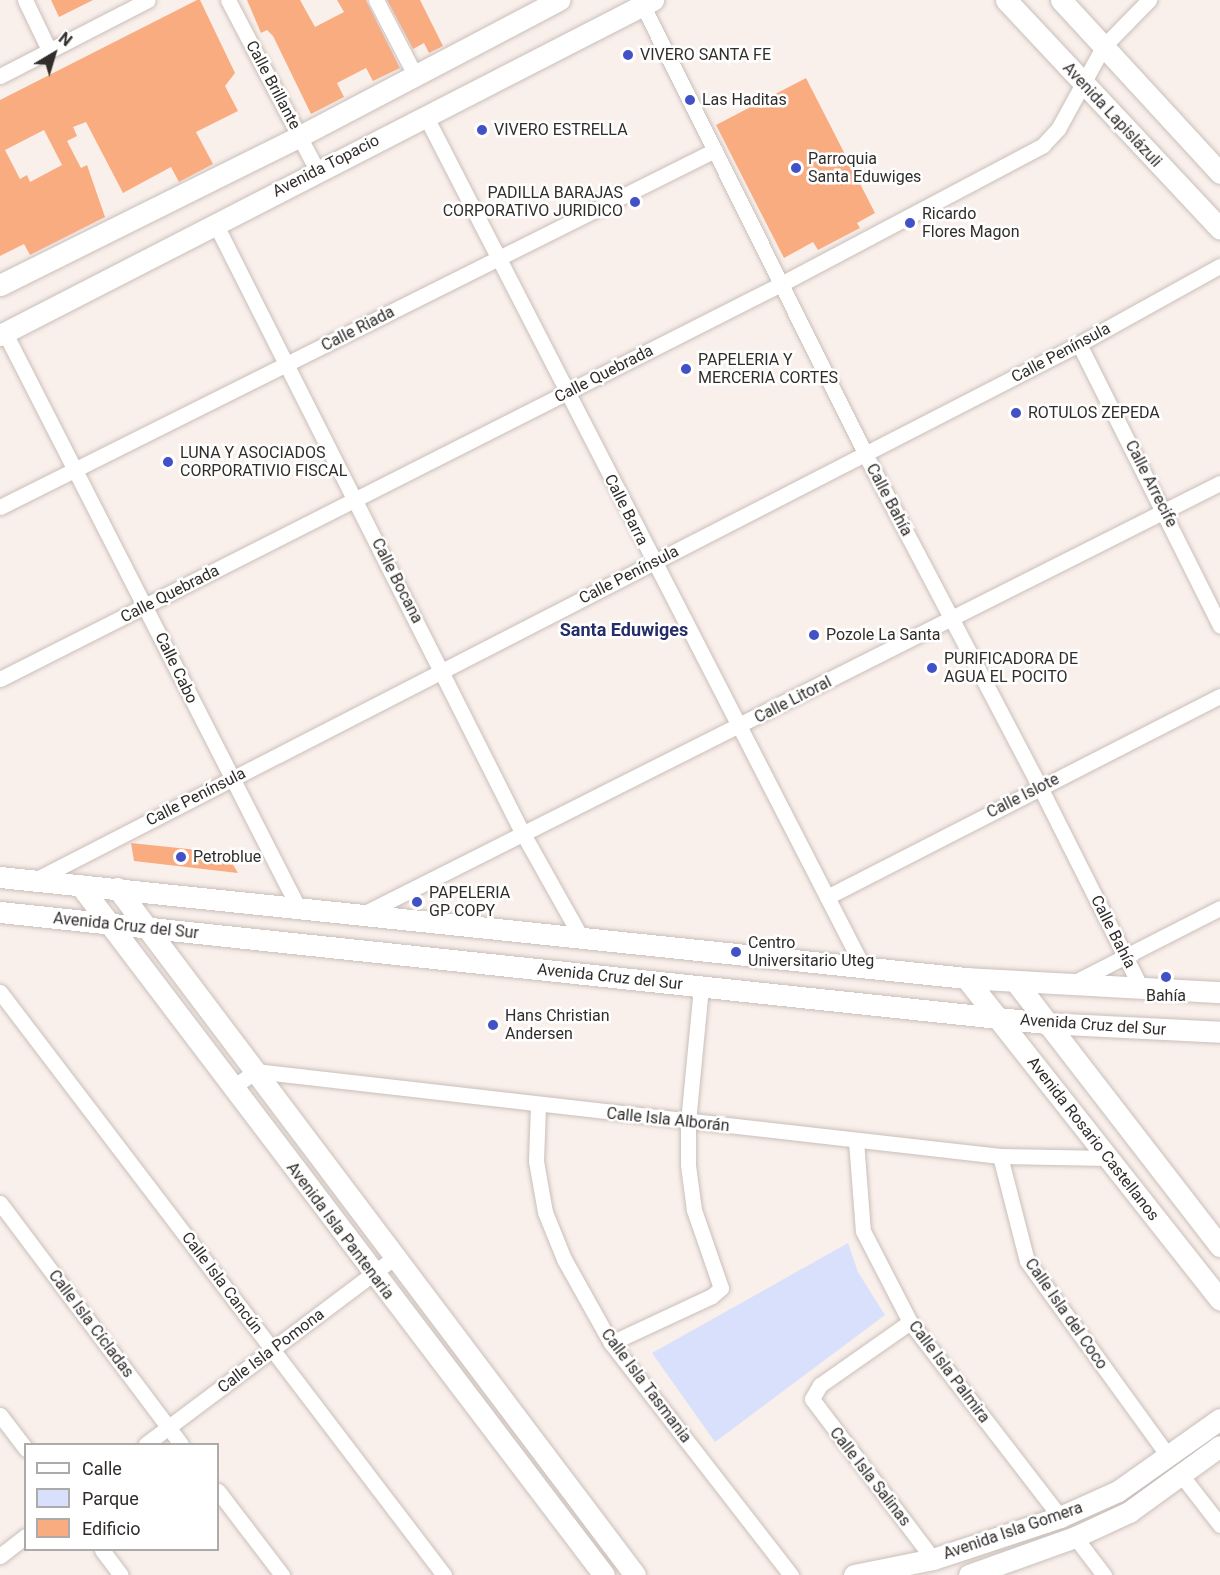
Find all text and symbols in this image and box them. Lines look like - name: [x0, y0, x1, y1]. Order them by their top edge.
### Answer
- north arrow: [24, 24, 84, 84]
- text: N: [55, 28, 76, 50]
- street label: Calle Brillante: [242, 37, 304, 133]
- place label: VIVERO SANTA FE: [640, 45, 771, 65]
- marker: VIVERO SANTA FE: [621, 48, 635, 62]
- street label: Avenida Lapislázuli: [1059, 59, 1165, 171]
- place label: Las Haditas: [702, 90, 787, 110]
- marker: Las Haditas: [683, 93, 697, 107]
- place label: VIVERO ESTRELLA: [494, 120, 628, 140]
- marker: VIVERO ESTRELLA: [475, 123, 489, 137]
- street label: Avenida Topacio: [269, 131, 383, 201]
- place label: Parroquia Santa Eduwiges: [808, 149, 921, 187]
- marker: Parroquia Santa Eduwiges: [789, 161, 803, 175]
- place label: PADILLA BARAJAS CORPORATIVO JURIDICO: [443, 183, 623, 221]
- marker: PADILLA BARAJAS CORPORATIVO JURIDICO: [628, 195, 642, 209]
- place label: Ricardo Flores Magon: [922, 204, 1019, 242]
- marker: Ricardo Flores Magon: [903, 216, 917, 230]
- street label: Calle Riada: [318, 302, 398, 356]
- street label: Calle Península: [1008, 319, 1114, 387]
- street label: Calle Quebrada: [551, 341, 657, 407]
- place label: PAPELERIA Y MERCERIA CORTES: [698, 350, 838, 388]
- marker: PAPELERIA Y MERCERIA CORTES: [679, 362, 693, 376]
- place label: ROTULOS ZEPEDA: [1028, 403, 1160, 423]
- marker: ROTULOS ZEPEDA: [1009, 406, 1023, 420]
- street label: Calle Arrecife: [1121, 437, 1181, 531]
- place label: LUNA Y ASOCIADOS CORPORATIVIO FISCAL: [180, 443, 347, 481]
- marker: LUNA Y ASOCIADOS CORPORATIVIO FISCAL: [161, 455, 175, 469]
- street label: Calle Bahía: [862, 460, 916, 540]
- street label: Calle Barra: [600, 471, 652, 549]
- street label: Calle Bocana: [367, 535, 427, 627]
- street label: Calle Península: [576, 542, 682, 608]
- street label: Calle Quebrada: [117, 561, 223, 627]
- district label: Santa Eduwiges: [560, 619, 688, 641]
- place label: Pozole La Santa: [826, 625, 941, 645]
- marker: Pozole La Santa: [807, 628, 821, 642]
- street label: Calle Cabo: [151, 629, 201, 707]
- place label: PURIFICADORA DE AGUA EL POCITO: [944, 649, 1078, 687]
- marker: PURIFICADORA DE AGUA EL POCITO: [925, 661, 939, 675]
- street label: Calle Litoral: [751, 672, 835, 728]
- street label: Calle Península: [143, 764, 249, 830]
- street label: Calle Islote: [984, 770, 1062, 822]
- place label: Petroblue: [193, 847, 261, 867]
- marker: Petroblue: [174, 850, 188, 864]
- place label: PAPELERIA GP COPY: [429, 883, 510, 921]
- street label: Calle Bahía: [1086, 892, 1140, 972]
- marker: PAPELERIA GP COPY: [410, 895, 424, 909]
- street label: Avenida Cruz del Sur: [52, 909, 200, 943]
- place label: Centro Universitario Uteg: [748, 933, 874, 971]
- marker: Centro Universitario Uteg: [729, 945, 743, 959]
- street label: Avenida Cruz del Sur: [536, 960, 684, 994]
- marker: Bahía: [1159, 970, 1173, 984]
- place label: Bahía: [1146, 986, 1186, 1006]
- place label: Hans Christian Andersen: [505, 1006, 610, 1044]
- street label: Avenida Cruz del Sur: [1019, 1010, 1167, 1040]
- marker: Hans Christian Andersen: [486, 1018, 500, 1032]
- street label: Avenida Rosario Castellanos: [1023, 1053, 1163, 1225]
- street label: Calle Isla Alborán: [606, 1104, 730, 1136]
- street label: Avenida Isla Pantenaria: [282, 1159, 398, 1303]
- street label: Calle Isla Cancún: [177, 1228, 267, 1338]
- street label: Calle Isla del Coco: [1021, 1255, 1111, 1373]
- street label: Calle Isla Cícladas: [44, 1266, 138, 1382]
- street label: Calle Isla Pomona: [214, 1305, 328, 1397]
- street label: Calle Isla Palmira: [904, 1317, 994, 1427]
- street label: Calle Isla Tasmania: [597, 1325, 695, 1447]
- street label: Calle Isla Salinas: [825, 1424, 915, 1530]
- legend: [24, 1443, 219, 1551]
- text: Calle: [82, 1458, 122, 1479]
- text: Parque: [82, 1488, 139, 1509]
- street label: Avenida Isla Gomera: [941, 1498, 1085, 1564]
- text: Edificio: [82, 1518, 141, 1539]

